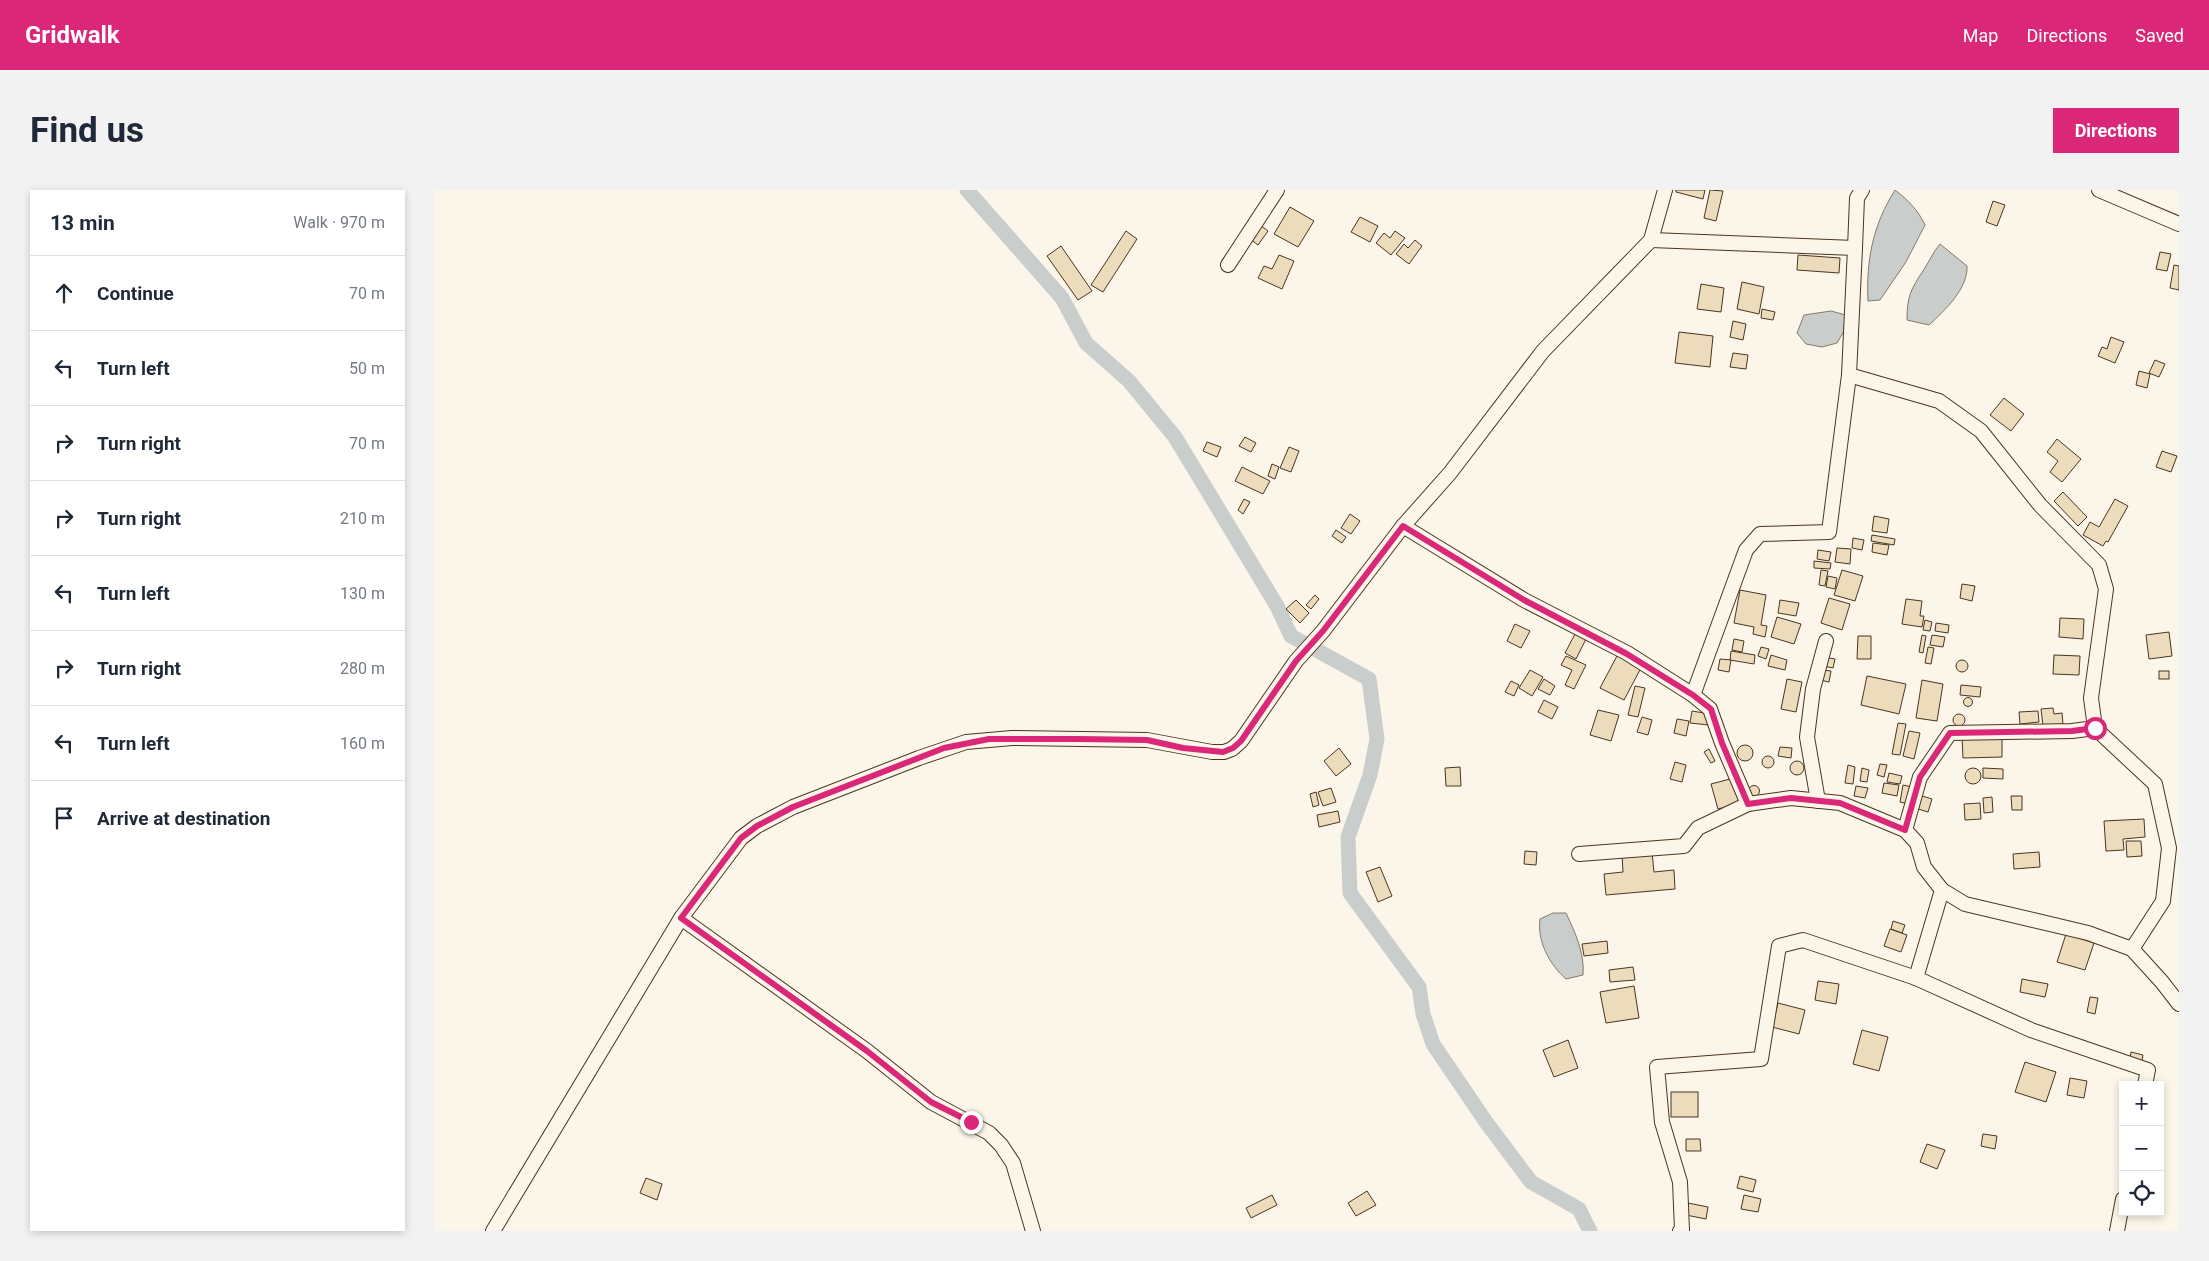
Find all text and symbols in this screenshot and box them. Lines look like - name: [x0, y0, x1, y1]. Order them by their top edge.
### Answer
- text: Gridwalk: [25, 21, 120, 49]
- text: Map: [1963, 25, 1998, 46]
- text: Directions: [2026, 25, 2107, 46]
- text: Saved: [2135, 25, 2184, 46]
- button: Directions: [2053, 108, 2179, 153]
- text: Find us: [30, 110, 144, 151]
- text: 13 min: [50, 211, 115, 235]
- text: Walk · 970 m: [293, 213, 385, 232]
- icon: ahead: [50, 279, 78, 307]
- text: Continue: [97, 282, 174, 305]
- text: 70 m: [349, 284, 385, 303]
- icon: left: [50, 354, 78, 382]
- text: Turn left: [97, 357, 170, 380]
- text: 50 m: [349, 359, 385, 378]
- icon: right: [50, 429, 78, 457]
- text: Turn right: [97, 432, 181, 455]
- text: 70 m: [349, 434, 385, 453]
- icon: right: [50, 504, 78, 532]
- text: Turn right: [97, 507, 181, 530]
- text: 210 m: [340, 509, 385, 528]
- icon: left: [50, 579, 78, 607]
- text: Turn left: [97, 582, 170, 605]
- text: 130 m: [340, 584, 385, 603]
- icon: right: [50, 654, 78, 682]
- text: Turn right: [97, 657, 181, 680]
- text: 280 m: [340, 659, 385, 678]
- route start: [2084, 717, 2107, 740]
- icon: left: [50, 729, 78, 757]
- text: Turn left: [97, 732, 170, 755]
- text: 160 m: [340, 734, 385, 753]
- icon: arrive: [50, 804, 78, 832]
- text: Arrive at destination: [97, 807, 270, 830]
- map controls: [2119, 1081, 2164, 1216]
- button: +: [2119, 1081, 2164, 1126]
- route end: [960, 1111, 983, 1134]
- button: −: [2119, 1126, 2164, 1171]
- button: locate: [2119, 1171, 2164, 1216]

